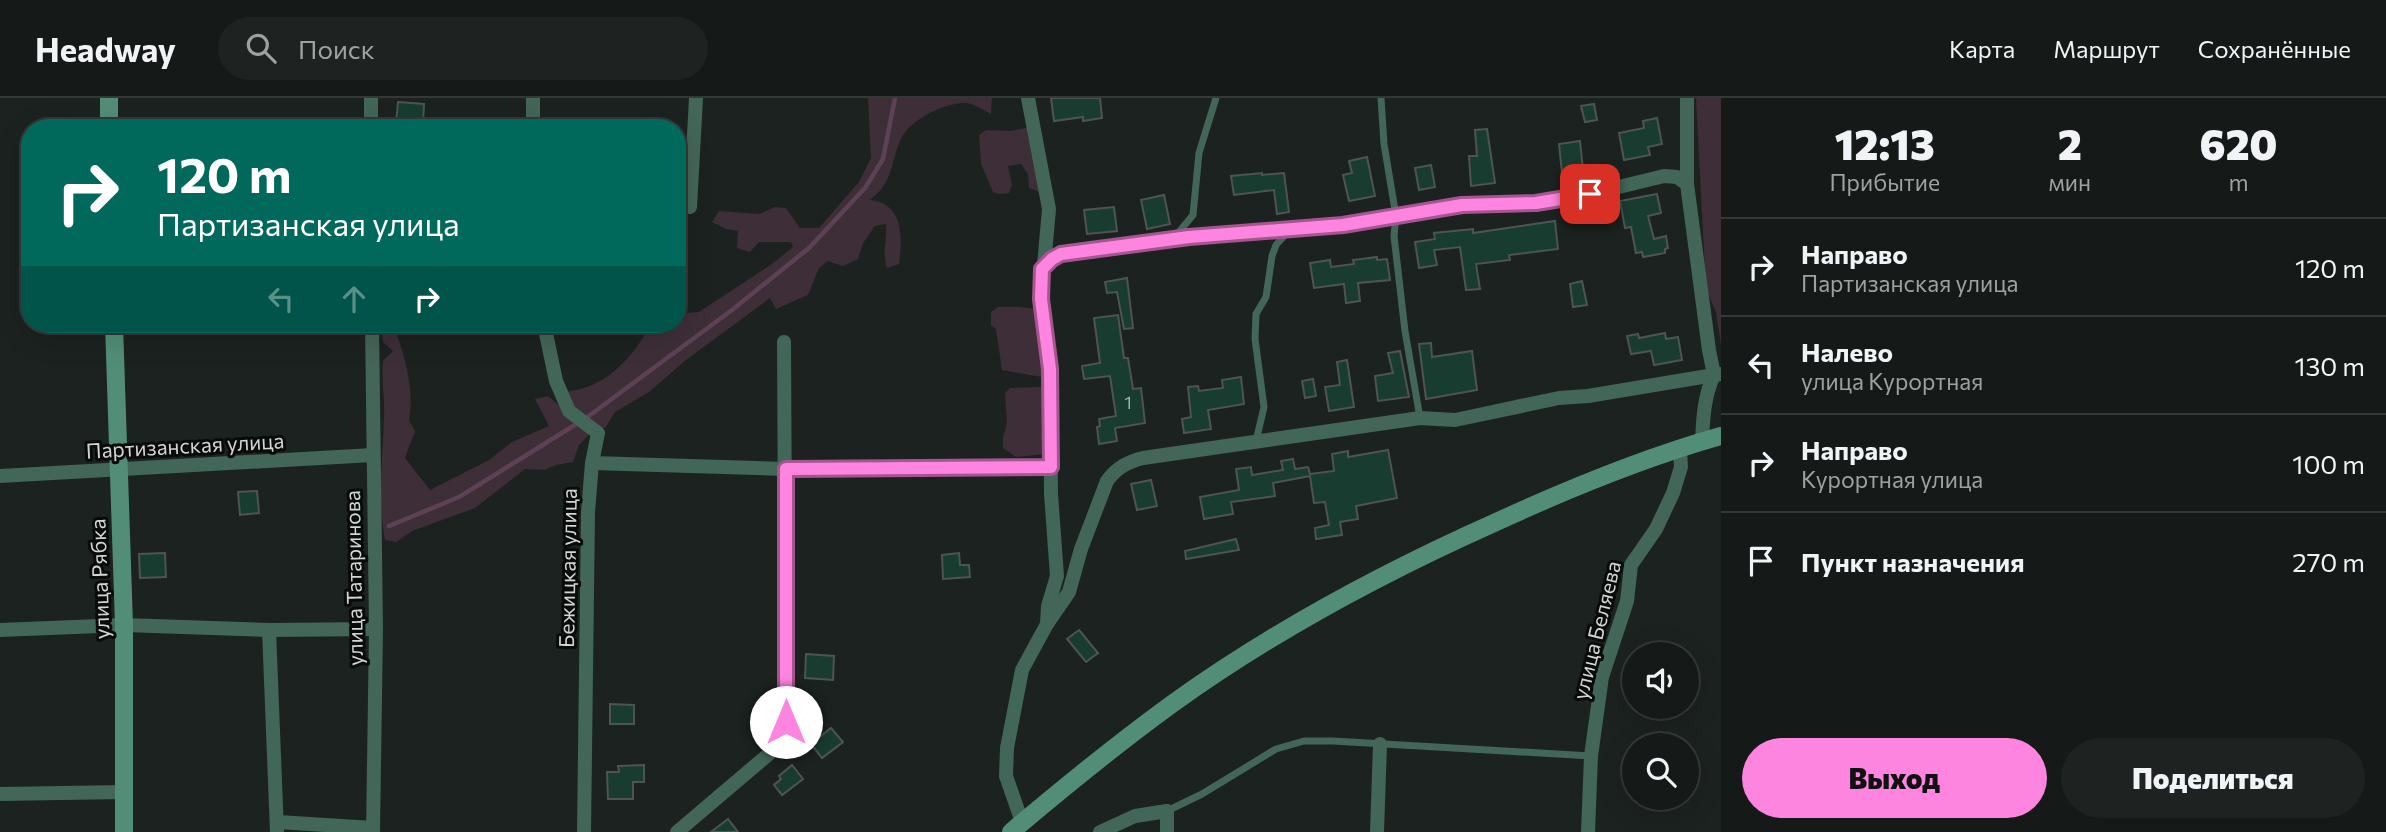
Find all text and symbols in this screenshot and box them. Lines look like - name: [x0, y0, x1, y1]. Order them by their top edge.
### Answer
- search box: [218, 17, 708, 80]
- text: Headway: [35, 28, 176, 69]
- icon: search: [242, 29, 280, 67]
- text: Поиск: [298, 33, 375, 64]
- text: Карта: [1949, 34, 2015, 63]
- text: Маршрут: [2053, 34, 2160, 63]
- text: Сохранённые: [2198, 34, 2351, 63]
- text: 12:13: [1835, 117, 1935, 169]
- text: 2: [2058, 117, 2082, 169]
- text: 620: [2200, 117, 2278, 169]
- text: 120 m: [157, 143, 291, 203]
- icon: right: [42, 147, 133, 238]
- pin: [1560, 164, 1620, 224]
- text: Прибытие: [1829, 168, 1940, 196]
- text: мин: [2048, 168, 2091, 196]
- text: m: [2229, 168, 2249, 196]
- icon: arrive: [1571, 175, 1609, 213]
- text: Партизанская улица: [157, 203, 460, 243]
- text: Направо: [1801, 238, 1908, 269]
- icon: right: [1742, 248, 1780, 286]
- text: 120 m: [2295, 252, 2365, 283]
- text: Партизанская улица: [1801, 269, 2019, 297]
- icon: left: [262, 280, 300, 318]
- icon: ahead: [335, 280, 373, 318]
- icon: right: [408, 280, 446, 318]
- text: Налево: [1801, 336, 1893, 367]
- icon: left: [1742, 346, 1780, 384]
- text: 130 m: [2294, 350, 2365, 381]
- text: улица Курортная: [1801, 367, 1983, 395]
- house number: 1: [1124, 391, 1132, 413]
- street label: Партизанская улица: [85, 427, 285, 463]
- text: Направо: [1801, 434, 1908, 465]
- icon: right: [1742, 444, 1780, 482]
- text: 100 m: [2292, 448, 2365, 479]
- text: Курортная улица: [1801, 465, 1983, 493]
- street label: Бежицкая улица: [553, 488, 581, 648]
- street label: улица Татаринова: [339, 490, 367, 666]
- street label: улица Рябка: [84, 518, 114, 640]
- icon: arrive: [1742, 542, 1780, 580]
- text: Пункт назначения: [1801, 546, 2025, 577]
- text: 270 m: [2292, 546, 2365, 577]
- street label: улица Беляева: [1567, 558, 1625, 702]
- map controls: [1622, 642, 1699, 810]
- button: sound: [1622, 642, 1699, 719]
- position arrow: [749, 685, 823, 759]
- button: search: [1622, 733, 1699, 810]
- button: Выход: [1742, 738, 2047, 818]
- button: Поделиться: [2061, 738, 2365, 818]

